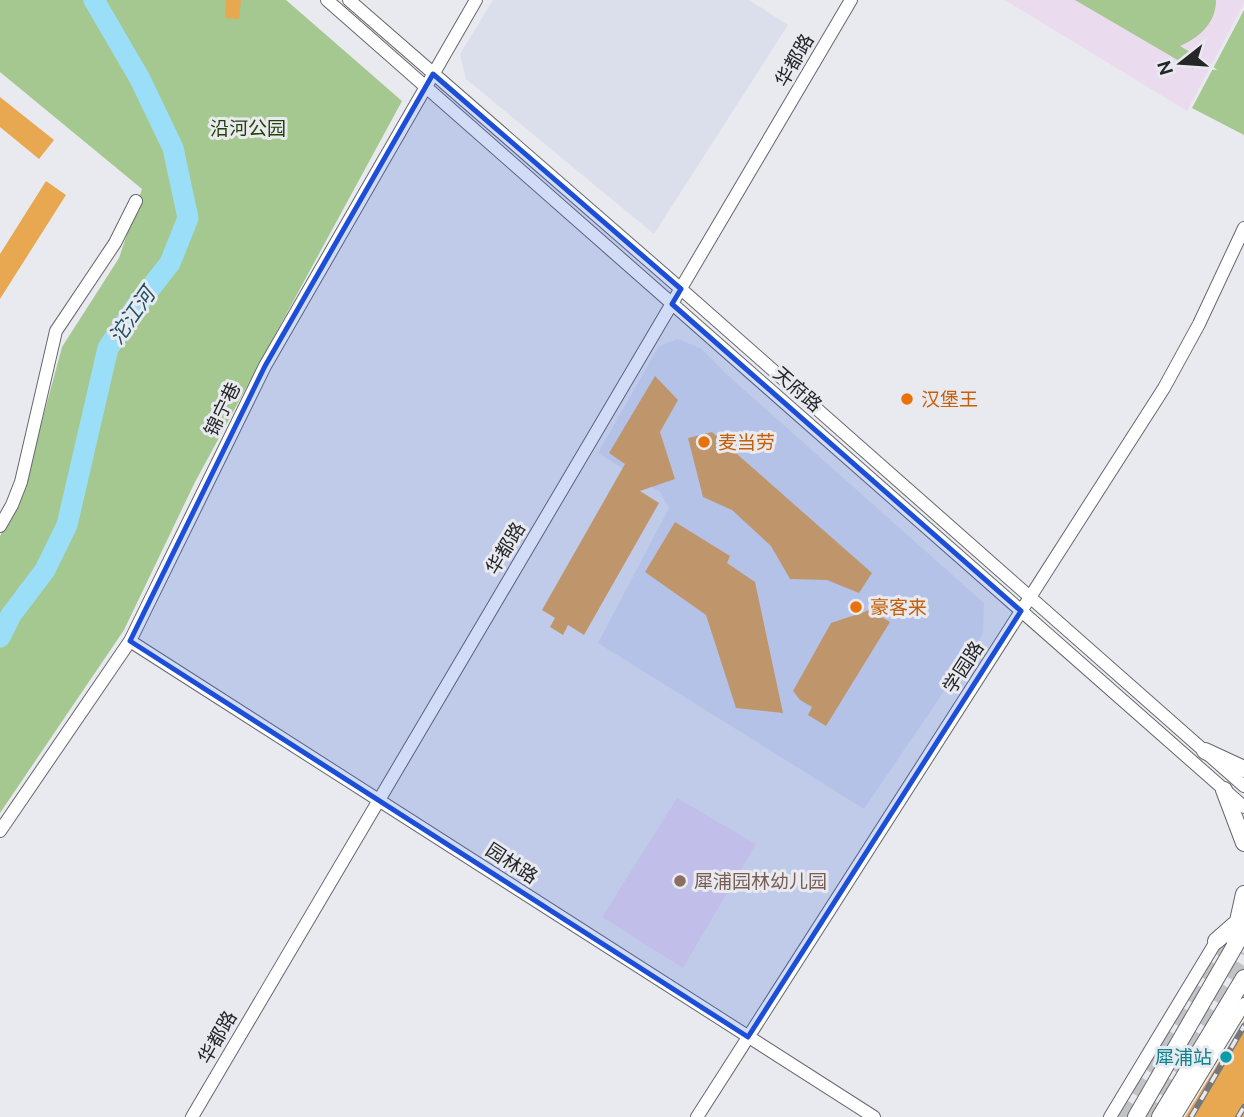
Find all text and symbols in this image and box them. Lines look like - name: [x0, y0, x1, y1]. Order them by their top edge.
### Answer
- north arrow: [1146, 28, 1216, 98]
- street label: 华都路: [770, 30, 818, 90]
- text: N: [1152, 58, 1177, 78]
- park label: 沿河公园: [210, 117, 286, 139]
- water label: 沱江河: [103, 279, 161, 348]
- street label: 天府路: [769, 362, 827, 416]
- street label: 锦宁巷: [200, 379, 244, 439]
- place label: 汉堡王: [921, 388, 978, 410]
- marker: 汉堡王: [899, 391, 915, 407]
- place label: 麦当劳: [718, 431, 775, 453]
- marker: 麦当劳: [696, 434, 712, 450]
- street label: 华都路: [481, 518, 529, 578]
- place label: 豪客来: [870, 596, 927, 618]
- marker: 豪客来: [848, 599, 864, 615]
- street label: 学园路: [938, 637, 988, 697]
- street label: 园林路: [482, 838, 542, 888]
- place label: 犀浦园林幼儿园: [694, 870, 827, 892]
- marker: 犀浦园林幼儿园: [672, 873, 688, 889]
- street label: 华都路: [193, 1007, 241, 1067]
- place label: 犀浦站: [1155, 1046, 1212, 1068]
- marker: 犀浦站: [1218, 1049, 1234, 1065]

